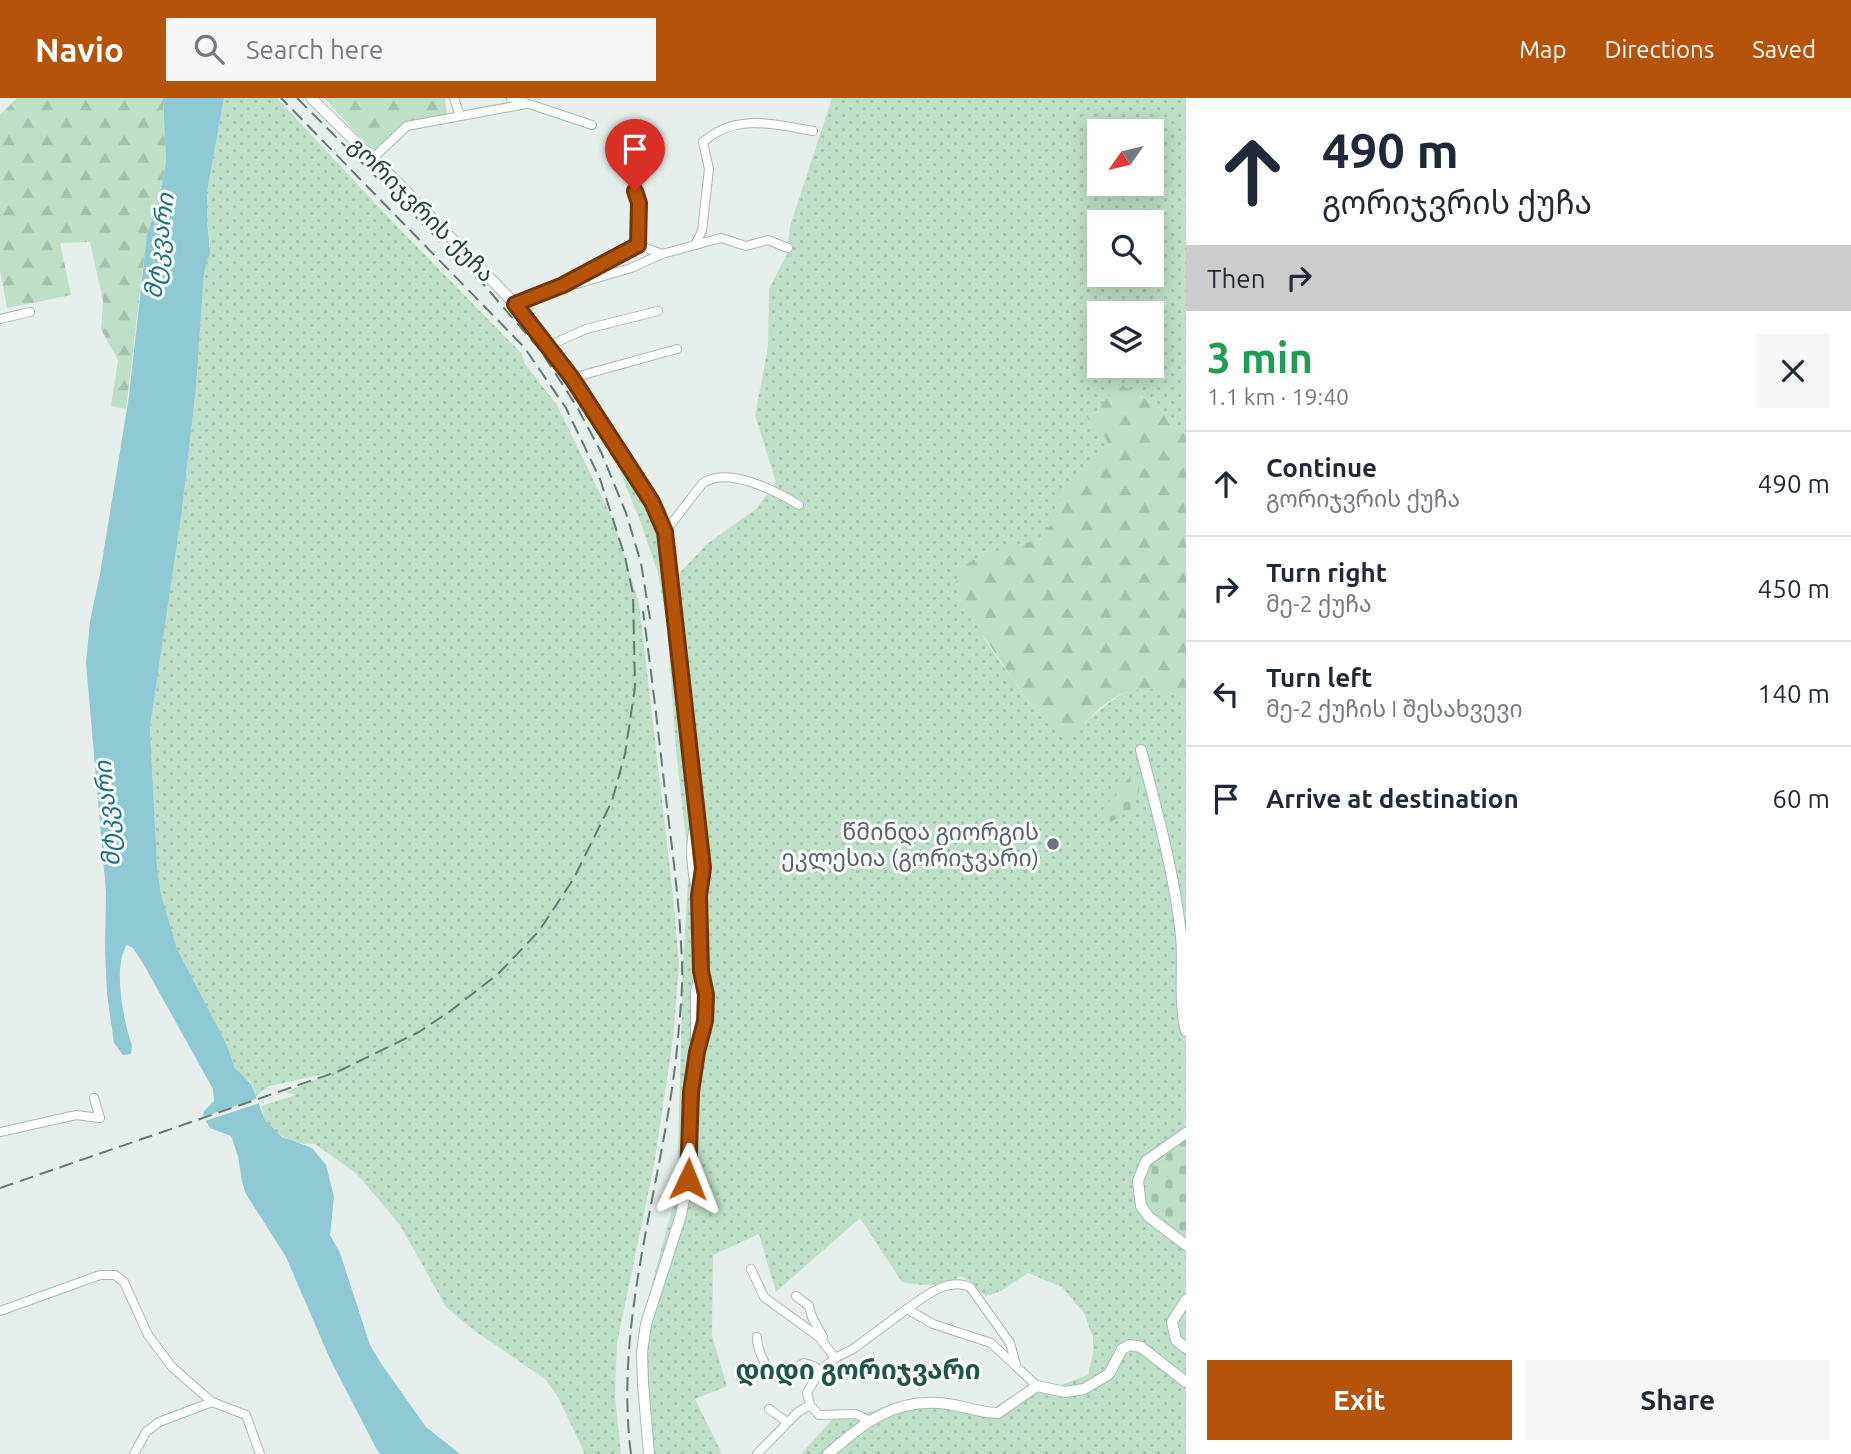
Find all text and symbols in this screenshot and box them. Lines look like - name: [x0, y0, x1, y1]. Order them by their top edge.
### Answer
- search box: [166, 18, 656, 81]
- icon: search: [190, 30, 228, 68]
- text: Navio: [35, 31, 124, 68]
- text: Search here: [246, 35, 383, 64]
- text: Map: [1519, 36, 1566, 63]
- text: Directions: [1604, 36, 1714, 63]
- text: Saved: [1752, 36, 1816, 63]
- pin: [605, 119, 665, 191]
- north arrow: [1087, 119, 1164, 196]
- map controls: [1087, 119, 1164, 378]
- text: 490 m: [1322, 122, 1459, 177]
- icon: ahead: [1207, 126, 1298, 217]
- icon: arrive: [616, 130, 654, 168]
- street label: გორიჯვრის ქუჩა: [343, 132, 499, 288]
- text: გორიჯვრის ქუჩა: [1322, 184, 1592, 220]
- water label: მტკვარი: [139, 191, 180, 300]
- button: search: [1087, 210, 1164, 287]
- icon: right: [1280, 259, 1318, 297]
- text: Then: [1207, 264, 1266, 293]
- button: layers: [1087, 301, 1164, 378]
- text: 3 min: [1207, 334, 1313, 381]
- button: close: [1756, 334, 1830, 408]
- text: 1.1 km · 19:40: [1207, 384, 1349, 409]
- text: Continue: [1266, 453, 1377, 482]
- icon: ahead: [1207, 465, 1245, 503]
- text: 490 m: [1758, 469, 1830, 498]
- text: გორიჯვრის ქუჩა: [1266, 486, 1460, 511]
- text: Turn right: [1266, 558, 1387, 587]
- icon: right: [1207, 570, 1245, 608]
- text: 450 m: [1758, 574, 1830, 603]
- text: მე-2 ქუჩა: [1266, 591, 1372, 616]
- text: Turn left: [1266, 663, 1372, 692]
- icon: left: [1207, 675, 1245, 713]
- text: 140 m: [1758, 679, 1830, 708]
- text: მე-2 ქუჩის I შესახვევი: [1266, 696, 1523, 721]
- water label: მტკვარი: [89, 759, 126, 868]
- icon: arrive: [1207, 780, 1245, 818]
- text: Arrive at destination: [1266, 784, 1519, 813]
- text: 60 m: [1772, 784, 1830, 813]
- place label: წმინდა გიორგის ეკლესია (გორიჯვარი): [781, 819, 1039, 872]
- marker: წმინდა გიორგის ეკლესია (გორიჯვარი): [1045, 836, 1061, 852]
- position arrow: [651, 1142, 725, 1216]
- district label: დიდი გორიჯვარი: [736, 1355, 981, 1387]
- button: Exit: [1207, 1360, 1512, 1440]
- button: Share: [1526, 1360, 1830, 1440]

